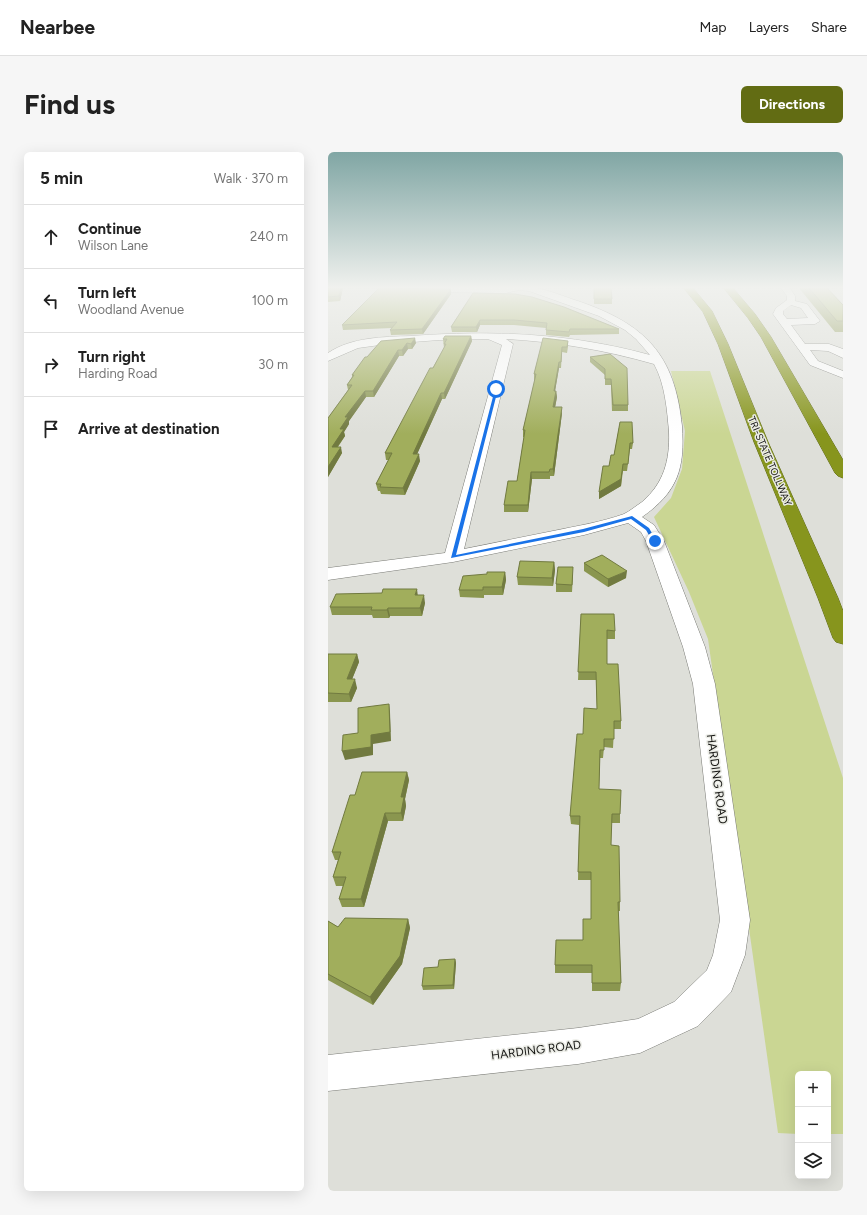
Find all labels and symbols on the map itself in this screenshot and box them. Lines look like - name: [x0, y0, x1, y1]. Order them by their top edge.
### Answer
- route start: [487, 380, 505, 398]
- street label: TRI-STATE TOLLWAY: [745, 414, 795, 508]
- route end: [646, 532, 664, 550]
- street label: HARDING ROAD: [704, 733, 730, 825]
- street label: HARDING ROAD: [490, 1038, 582, 1062]

